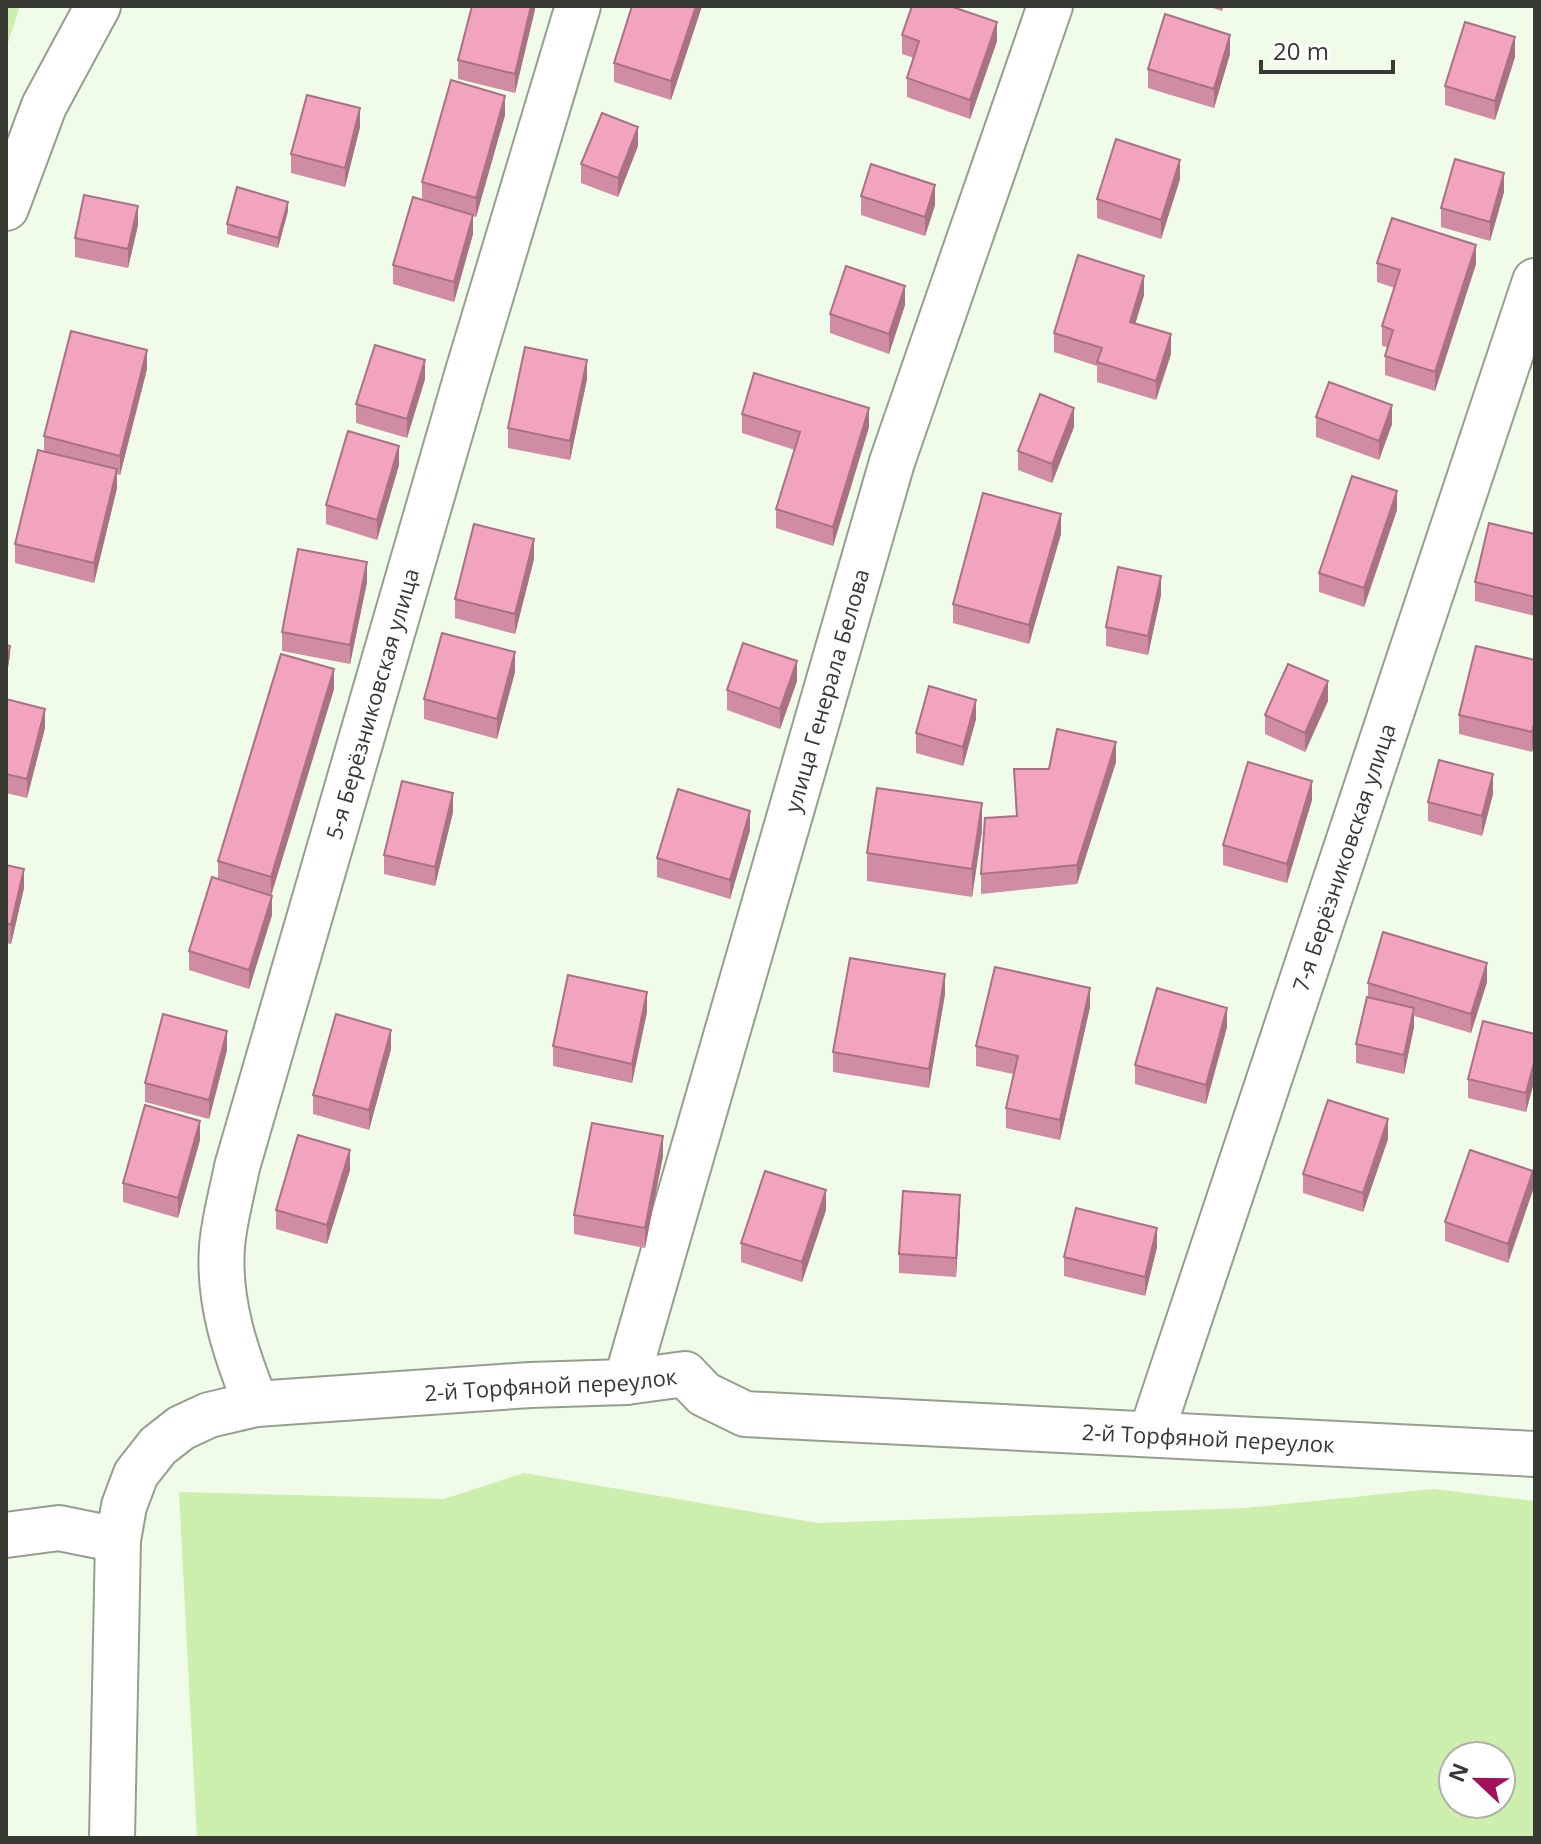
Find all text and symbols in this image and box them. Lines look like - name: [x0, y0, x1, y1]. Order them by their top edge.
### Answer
- scale bar: [1261, 24, 1393, 74]
- text: 20 m: [1273, 34, 1329, 67]
- street label: 5-я Берёзниковская улица: [318, 565, 425, 843]
- street label: улица Генерала Белова: [777, 565, 875, 816]
- street label: 7-я Берёзниковская улица: [1285, 719, 1402, 995]
- street label: 2-й Торфяной переулок: [423, 1360, 679, 1407]
- street label: 2-й Торфяной переулок: [1081, 1416, 1336, 1459]
- north arrow: [1437, 1740, 1517, 1820]
- text: N: [1440, 1758, 1475, 1786]

